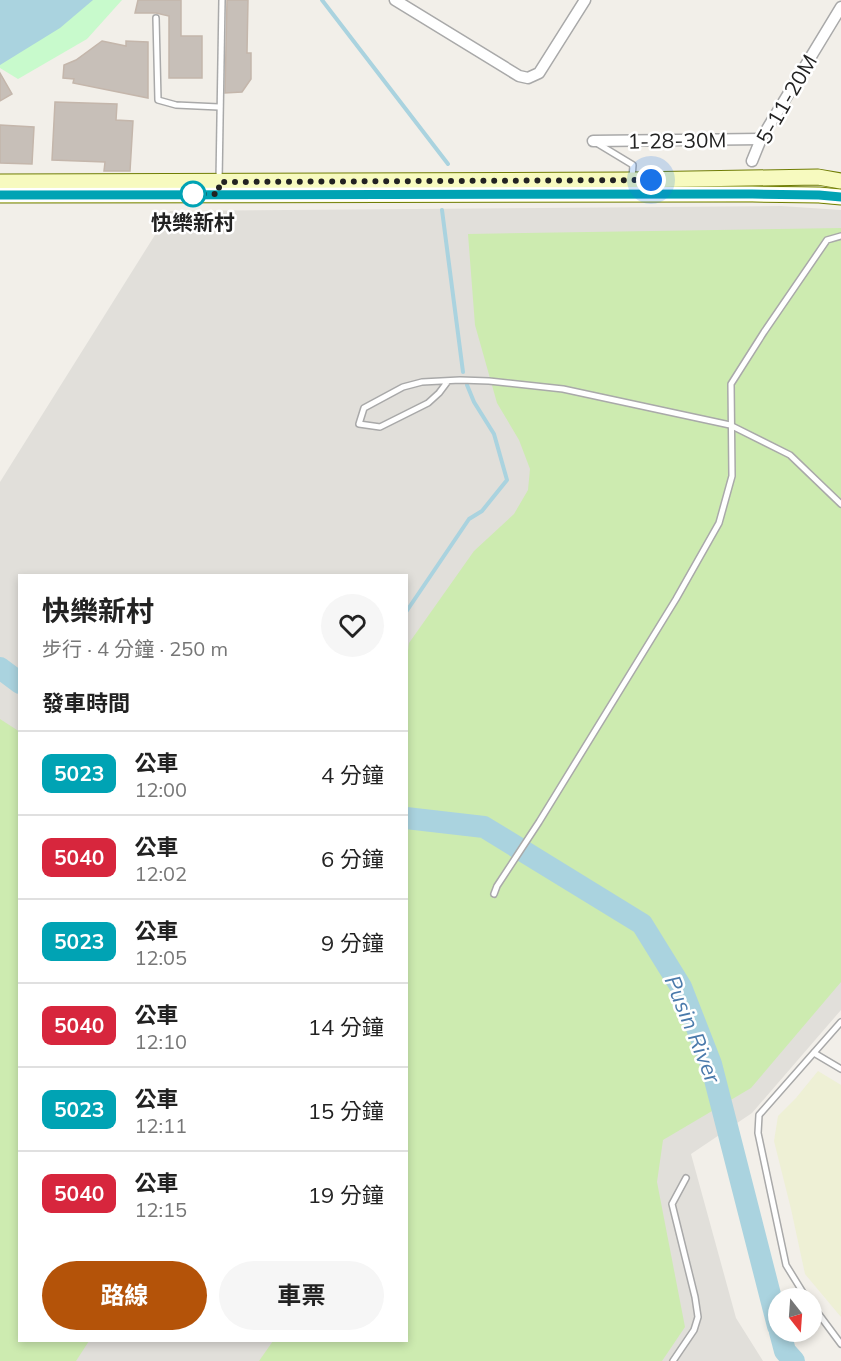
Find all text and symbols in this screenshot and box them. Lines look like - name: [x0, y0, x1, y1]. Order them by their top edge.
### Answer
- street label: 5-11-20M: [750, 50, 822, 148]
- street label: 1-28-30M: [627, 126, 727, 154]
- your location: [636, 165, 666, 195]
- marker: 快樂新村: [180, 181, 206, 207]
- place label: 快樂新村: [151, 209, 235, 235]
- text: 快樂新村: [42, 593, 154, 628]
- button: heart: [321, 594, 384, 657]
- text: 步行 · 4 分鐘 · 250 m: [42, 636, 228, 661]
- text: 發車時間: [42, 689, 130, 717]
- text: 公車: [134, 749, 178, 777]
- text: 5023: [54, 760, 104, 786]
- text: 4 分鐘: [321, 761, 384, 789]
- text: 12:00: [134, 777, 187, 802]
- text: 公車: [134, 833, 178, 861]
- text: 5040: [54, 844, 104, 870]
- text: 6 分鐘: [321, 845, 384, 873]
- text: 12:02: [134, 861, 187, 886]
- text: 公車: [134, 917, 178, 945]
- text: 5023: [54, 928, 104, 954]
- text: 9 分鐘: [321, 929, 384, 957]
- text: 12:05: [134, 945, 187, 970]
- water label: Pusin River: [659, 971, 728, 1088]
- text: 公車: [134, 1001, 178, 1029]
- text: 5040: [54, 1012, 104, 1038]
- text: 14 分鐘: [308, 1013, 384, 1041]
- text: 12:10: [134, 1029, 187, 1054]
- text: 公車: [134, 1085, 178, 1113]
- text: 5023: [54, 1096, 104, 1122]
- text: 15 分鐘: [308, 1097, 384, 1125]
- text: 12:11: [134, 1113, 187, 1138]
- text: 公車: [134, 1169, 178, 1197]
- text: 5040: [54, 1180, 104, 1206]
- text: 19 分鐘: [308, 1181, 384, 1209]
- text: 12:15: [134, 1197, 187, 1222]
- button: 路線: [42, 1261, 207, 1330]
- button: 車票: [219, 1261, 384, 1330]
- north arrow: [768, 1288, 822, 1342]
- map controls: [768, 1288, 822, 1342]

